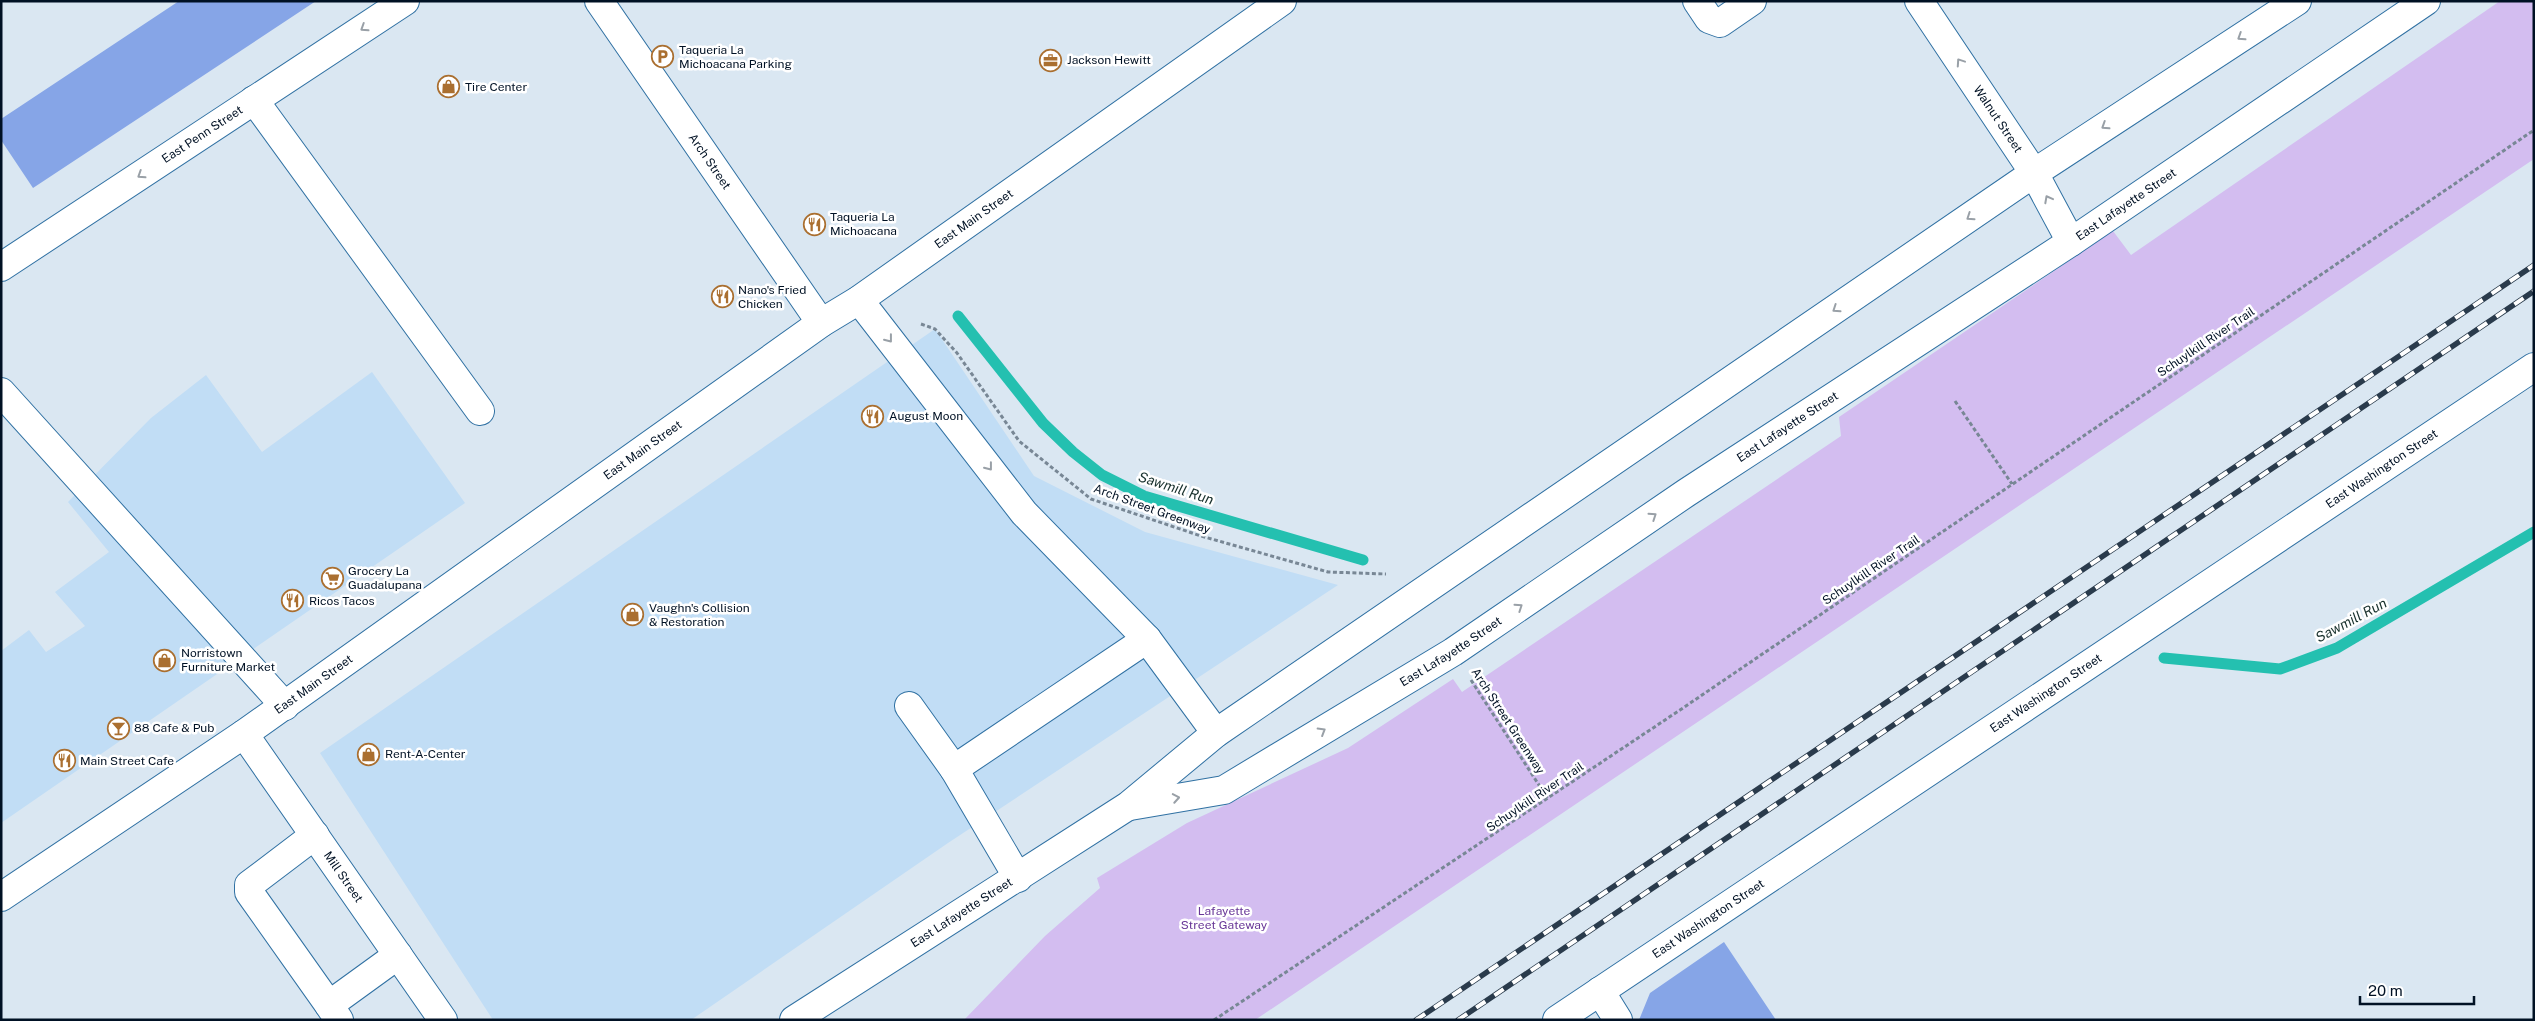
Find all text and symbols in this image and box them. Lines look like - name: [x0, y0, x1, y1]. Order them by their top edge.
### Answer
- one-way arrow: [361, 22, 370, 31]
- one-way arrow: [2237, 31, 2246, 41]
- place label: Taqueria La Michoacana Parking: [679, 43, 792, 71]
- parking icon: Taqueria La Michoacana Parking: [651, 45, 675, 69]
- office icon: Jackson Hewitt: [1039, 48, 1063, 72]
- place label: Jackson Hewitt: [1067, 53, 1151, 67]
- one-way arrow: [1957, 58, 1966, 68]
- shop icon: Tire Center: [437, 75, 461, 99]
- place label: Tire Center: [465, 80, 527, 94]
- street label: Walnut Street: [1970, 83, 2026, 156]
- street label: East Penn Street: [159, 103, 246, 166]
- one-way arrow: [2101, 120, 2110, 130]
- street label: Arch Street: [686, 131, 734, 192]
- street label: East Lafayette Street: [2073, 165, 2179, 244]
- one-way arrow: [137, 169, 147, 178]
- street label: East Main Street: [932, 186, 1016, 251]
- one-way arrow: [2044, 195, 2054, 204]
- place label: Taqueria La Michoacana: [830, 210, 897, 238]
- one-way arrow: [1966, 211, 1976, 220]
- restaurant icon: Taqueria La Michoacana: [802, 212, 826, 236]
- place label: Nano's Fried Chicken: [738, 283, 806, 311]
- restaurant icon: Nano's Fried Chicken: [710, 285, 734, 309]
- one-way arrow: [1832, 303, 1842, 312]
- street label: Schuylkill River Trail: [2155, 304, 2257, 380]
- one-way arrow: [884, 333, 892, 342]
- street label: East Lafayette Street: [1734, 389, 1841, 465]
- restaurant icon: August Moon: [861, 404, 885, 428]
- place label: August Moon: [889, 409, 963, 423]
- street label: East Main Street: [601, 417, 685, 483]
- street label: East Washington Street: [2323, 426, 2441, 511]
- one-way arrow: [983, 461, 991, 470]
- water label: Sawmill Run: [1136, 468, 1216, 508]
- street label: Arch Street Greenway: [1092, 481, 1213, 537]
- one-way arrow: [1647, 513, 1657, 522]
- street label: Schuylkill River Trail: [1820, 532, 1922, 608]
- place label: Grocery La Guadalupana: [348, 564, 422, 592]
- supermarket icon: Grocery La Guadalupana: [320, 566, 344, 590]
- restaurant icon: Ricos Tacos: [281, 589, 305, 613]
- place label: Ricos Tacos: [309, 594, 375, 608]
- water label: Sawmill Run: [2313, 595, 2389, 645]
- place label: Vaughn's Collision & Restoration: [649, 601, 750, 629]
- shop icon: Vaughn's Collision & Restoration: [621, 603, 645, 627]
- one-way arrow: [1513, 604, 1522, 613]
- street label: East Lafayette Street: [1397, 614, 1505, 689]
- place label: Norristown Furniture Market: [181, 646, 275, 674]
- shop icon: Norristown Furniture Market: [153, 648, 177, 672]
- street label: East Washington Street: [1987, 651, 2105, 736]
- street label: East Main Street: [272, 652, 356, 717]
- street label: Arch Street Greenway: [1469, 666, 1548, 777]
- bar icon: 88 Cafe & Pub: [106, 716, 130, 740]
- place label: 88 Cafe & Pub: [134, 721, 215, 735]
- one-way arrow: [1316, 727, 1325, 737]
- shop icon: Rent-A-Center: [357, 742, 381, 766]
- place label: Rent-A-Center: [385, 747, 466, 761]
- restaurant icon: Main Street Cafe: [52, 749, 76, 773]
- place label: Main Street Cafe: [80, 754, 174, 768]
- street label: Schuylkill River Trail: [1484, 759, 1586, 835]
- one-way arrow: [1172, 793, 1181, 803]
- street label: Mill Street: [321, 849, 366, 905]
- street label: East Lafayette Street: [908, 875, 1015, 950]
- street label: East Washington Street: [1650, 876, 1767, 961]
- park label: Lafayette Street Gateway: [1181, 904, 1268, 932]
- scale bar: [2360, 974, 2474, 1006]
- text: 20 m: [2368, 982, 2403, 999]

